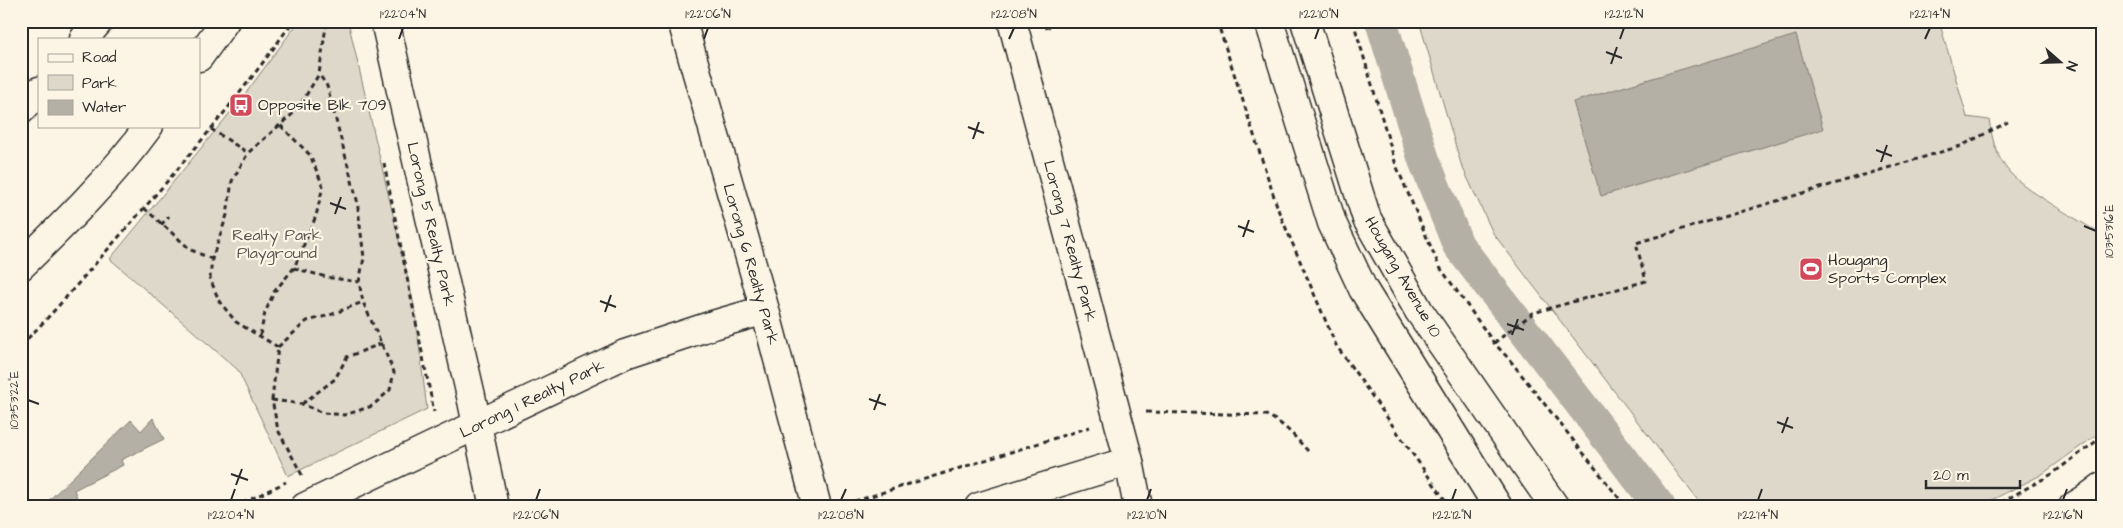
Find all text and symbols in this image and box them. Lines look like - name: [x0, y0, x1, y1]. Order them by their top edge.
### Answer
- text: 1°22'04"N: [380, 6, 426, 23]
- text: 1°22'06"N: [685, 6, 731, 23]
- text: 1°22'08"N: [991, 6, 1037, 23]
- text: 1°22'10"N: [1299, 6, 1339, 23]
- text: 1°22'12"N: [1605, 6, 1644, 23]
- text: 1°22'14"N: [1910, 6, 1950, 23]
- legend: [38, 38, 200, 128]
- north arrow: [2036, 38, 2086, 88]
- text: Road: [82, 47, 117, 68]
- text: N: [2060, 59, 2082, 74]
- text: Park: [82, 73, 117, 94]
- bus stop icon: Opposite Blk 709: [228, 92, 254, 118]
- place label: Opposite Blk 709: [258, 94, 387, 116]
- text: Water: [82, 97, 126, 118]
- street label: Lorong 5 Realty Park: [400, 140, 461, 309]
- street label: Lorong 7 Realty Park: [1037, 158, 1102, 325]
- street label: Lorong 6 Realty Park: [717, 181, 785, 347]
- text: 103°53'16"E: [2101, 204, 2118, 258]
- street label: Hougang Avenue 10: [1359, 212, 1447, 342]
- park label: Realty Park Playground: [232, 224, 322, 265]
- place label: Hougang Sports Complex: [1828, 249, 1947, 289]
- sports icon: Hougang Sports Complex: [1798, 256, 1824, 282]
- street label: Lorong 1 Realty Park: [456, 354, 609, 445]
- text: 103°53'22"E: [6, 371, 23, 429]
- scale bar: [1926, 458, 2019, 490]
- text: 20 m: [1933, 465, 1969, 486]
- text: 1°22'04"N: [208, 507, 254, 524]
- text: 1°22'06"N: [513, 507, 559, 524]
- text: 1°22'08"N: [818, 507, 864, 524]
- text: 1°22'10"N: [1127, 507, 1167, 524]
- text: 1°22'12"N: [1433, 507, 1472, 524]
- text: 1°22'14"N: [1738, 507, 1778, 524]
- text: 1°22'16"N: [2043, 507, 2083, 524]

